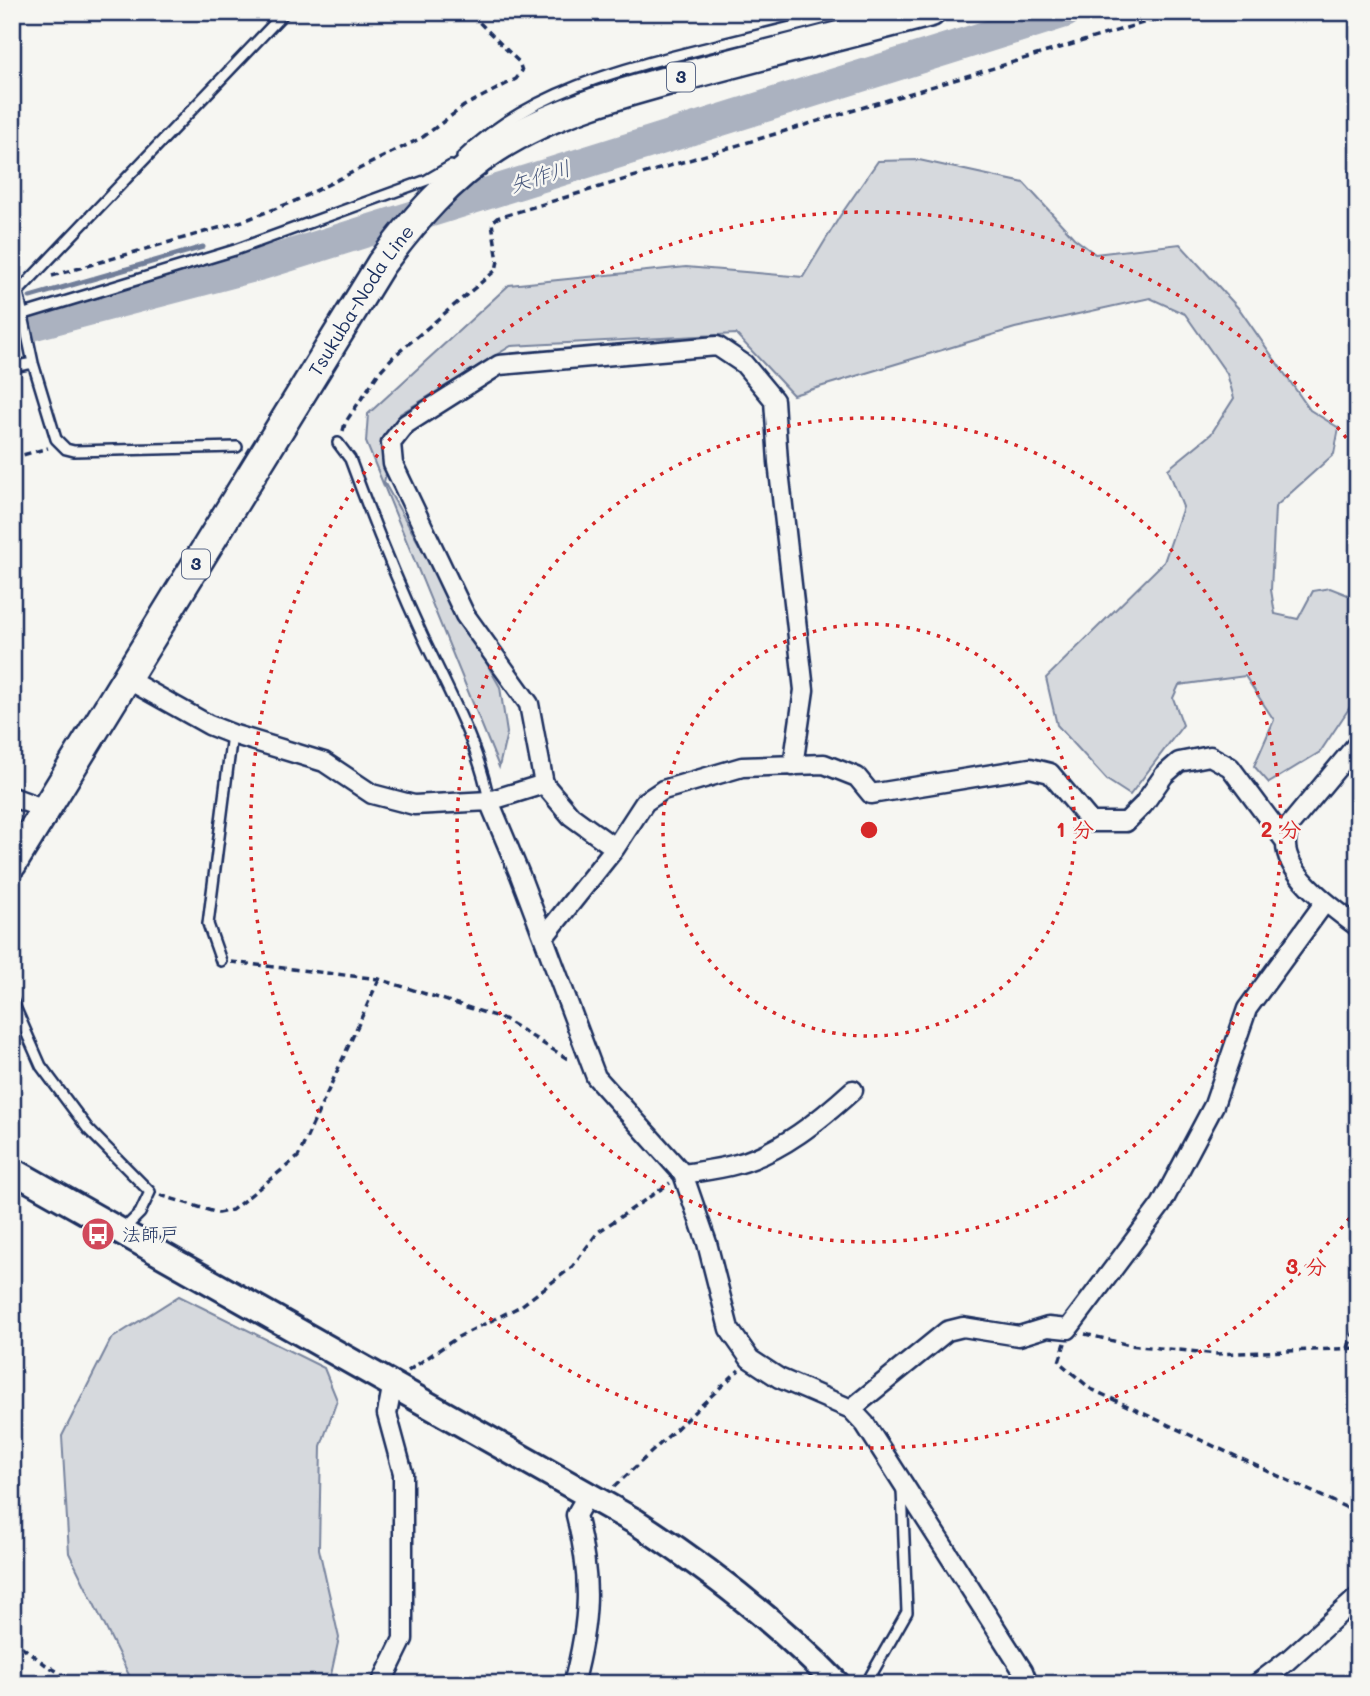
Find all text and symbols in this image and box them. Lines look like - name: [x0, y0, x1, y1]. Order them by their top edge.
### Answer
- road number: 3: [667, 62, 695, 92]
- water label: 矢作川: [505, 153, 574, 198]
- street label: Tsukuba-Noda Line: [302, 219, 419, 381]
- road number: 3: [182, 550, 210, 578]
- text: 1 分: [1056, 815, 1094, 842]
- text: 2 分: [1261, 815, 1301, 842]
- centre of rings: [857, 818, 881, 842]
- bus stop icon: 法師戸: [79, 1215, 117, 1253]
- place label: 法師戸: [122, 1221, 179, 1246]
- text: 3 分: [1285, 1252, 1327, 1279]

